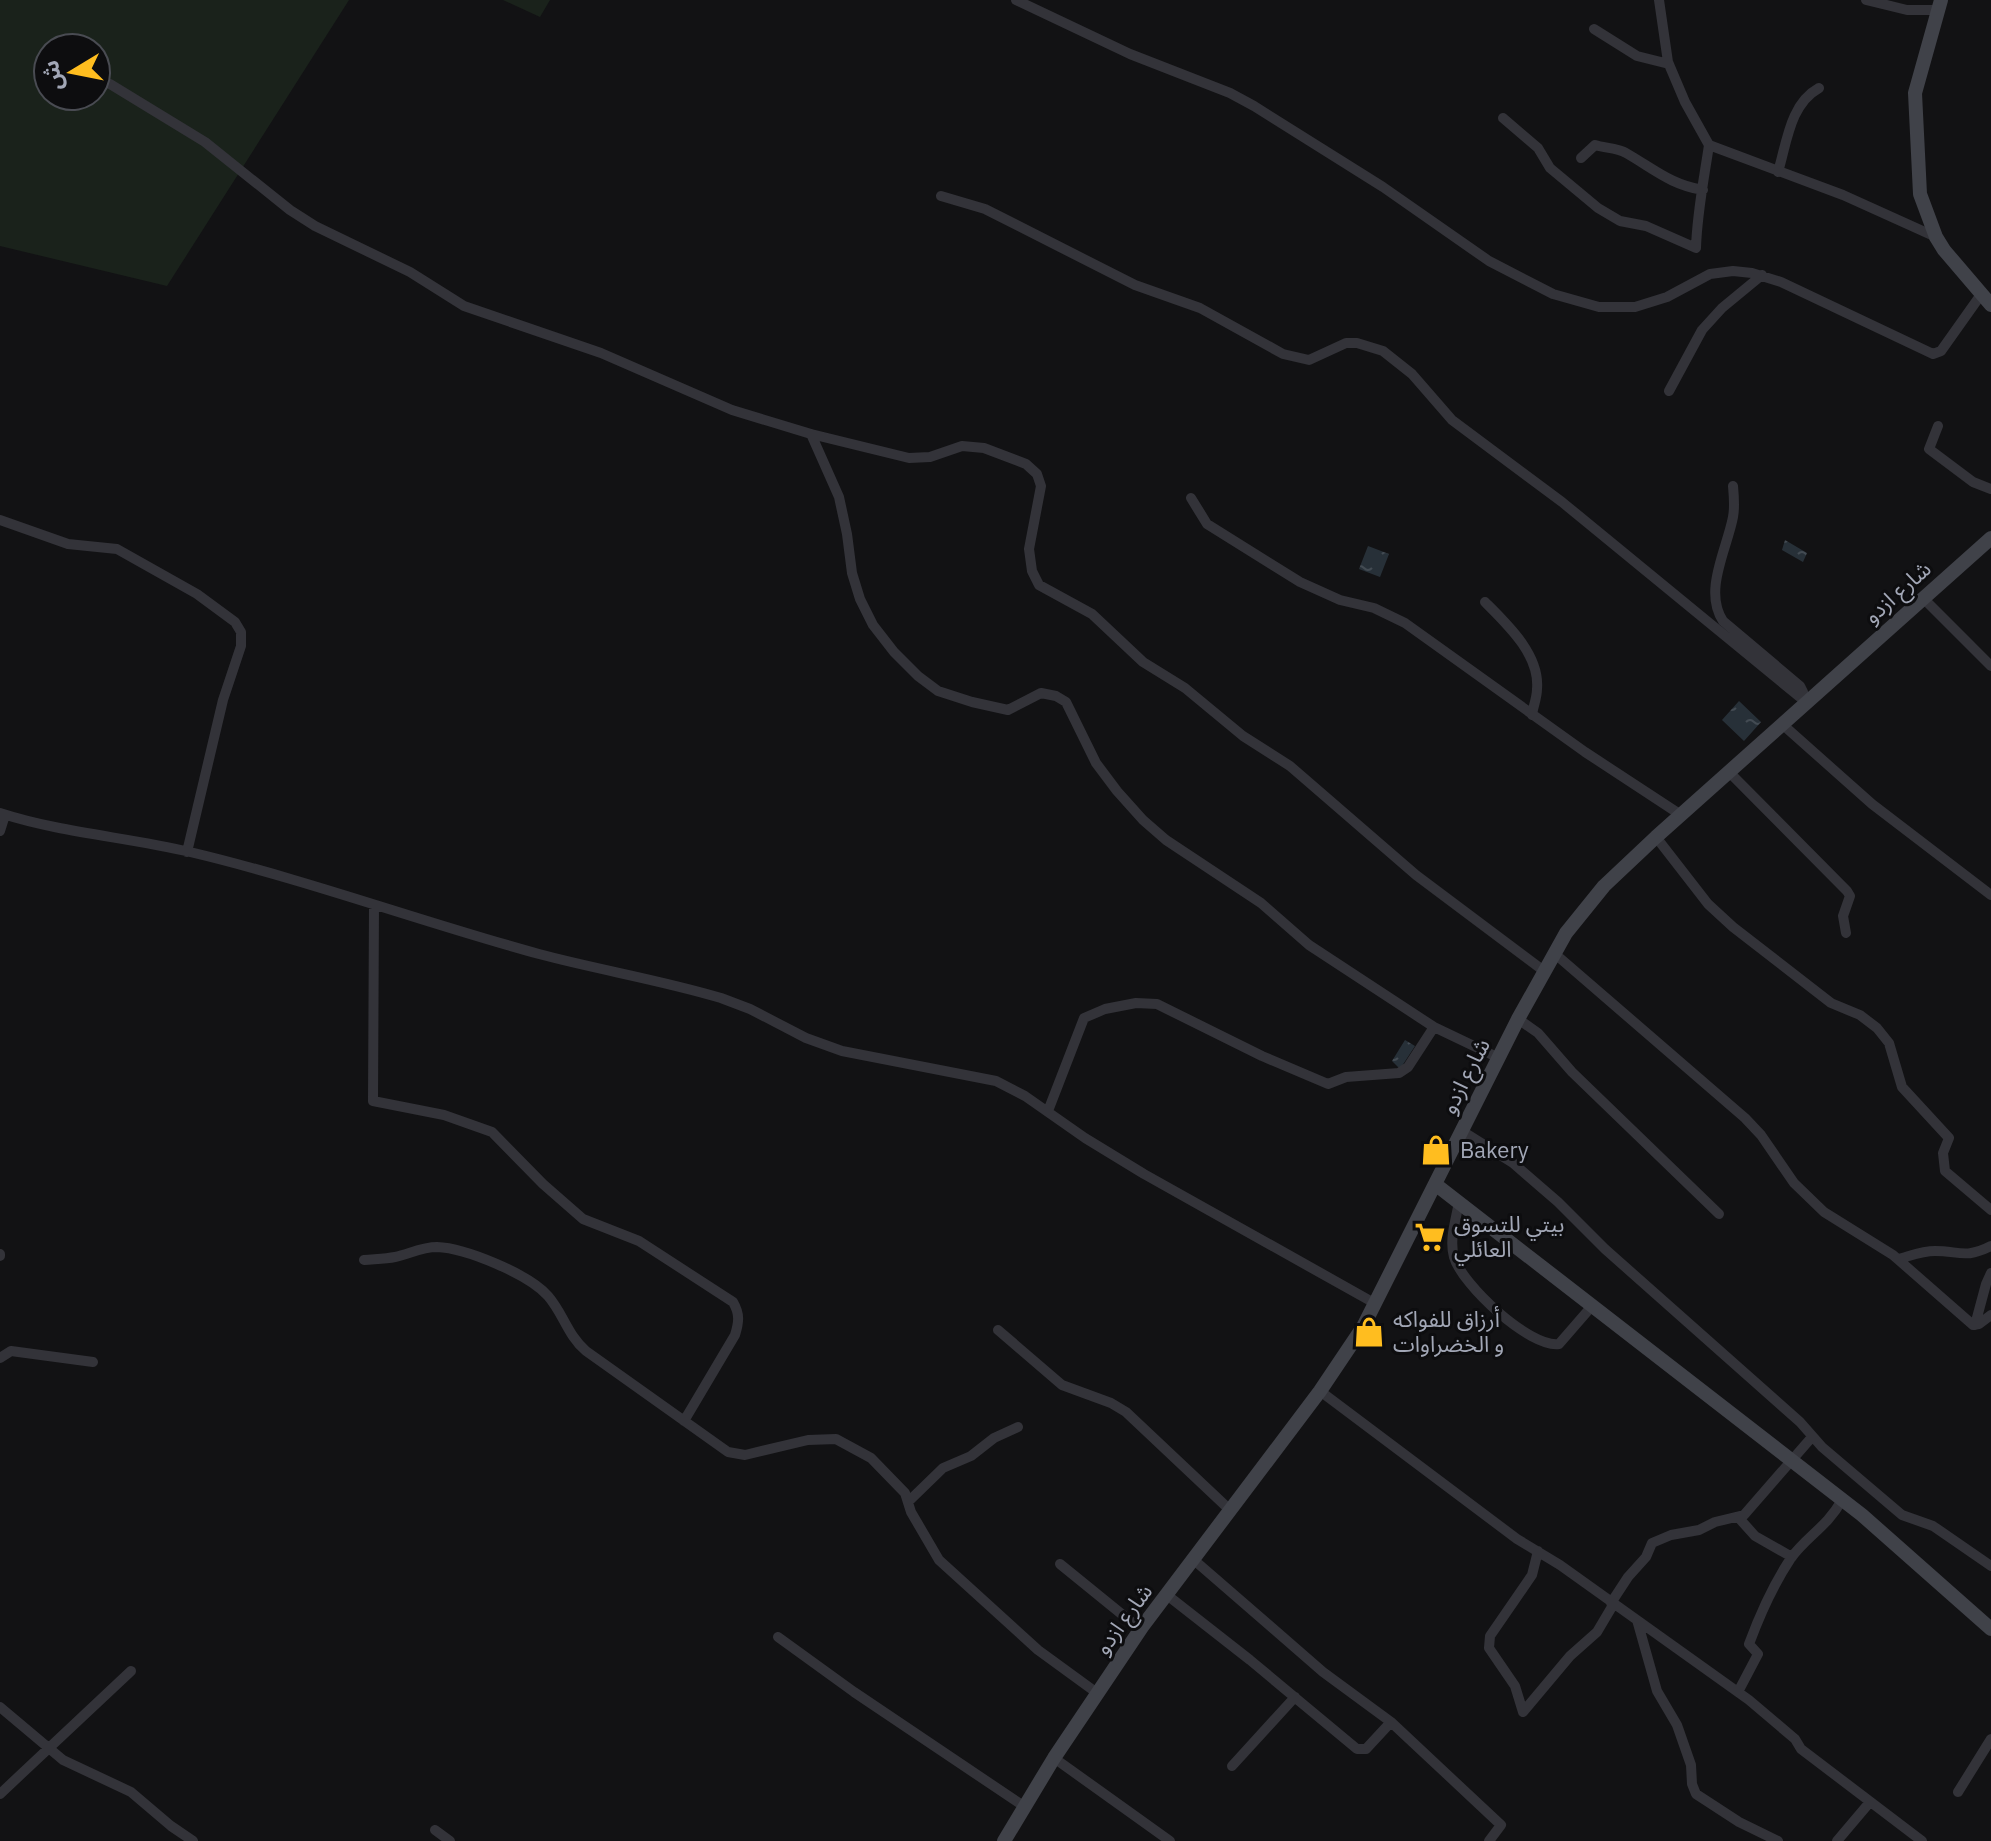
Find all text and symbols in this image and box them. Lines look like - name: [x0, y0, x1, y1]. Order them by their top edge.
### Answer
- north arrow: [32, 32, 112, 112]
- text: ش: [35, 58, 69, 93]
- street label: شارع ازدو: [1857, 554, 1938, 632]
- street label: شارع ازدو: [1433, 1033, 1499, 1120]
- shop icon: Bakery: [1419, 1133, 1453, 1167]
- place label: Bakery: [1460, 1135, 1529, 1164]
- place label: بيتي للتسوق العائلي: [1454, 1209, 1564, 1266]
- supermarket icon: بيتي للتسوق العائلي: [1413, 1220, 1447, 1254]
- place label: أرزاق للفواكه و الخضراوات: [1393, 1304, 1504, 1358]
- shop icon: أرزاق للفواكه و الخضراوات: [1352, 1315, 1386, 1349]
- street label: شارع ازدو: [1087, 1577, 1161, 1662]

